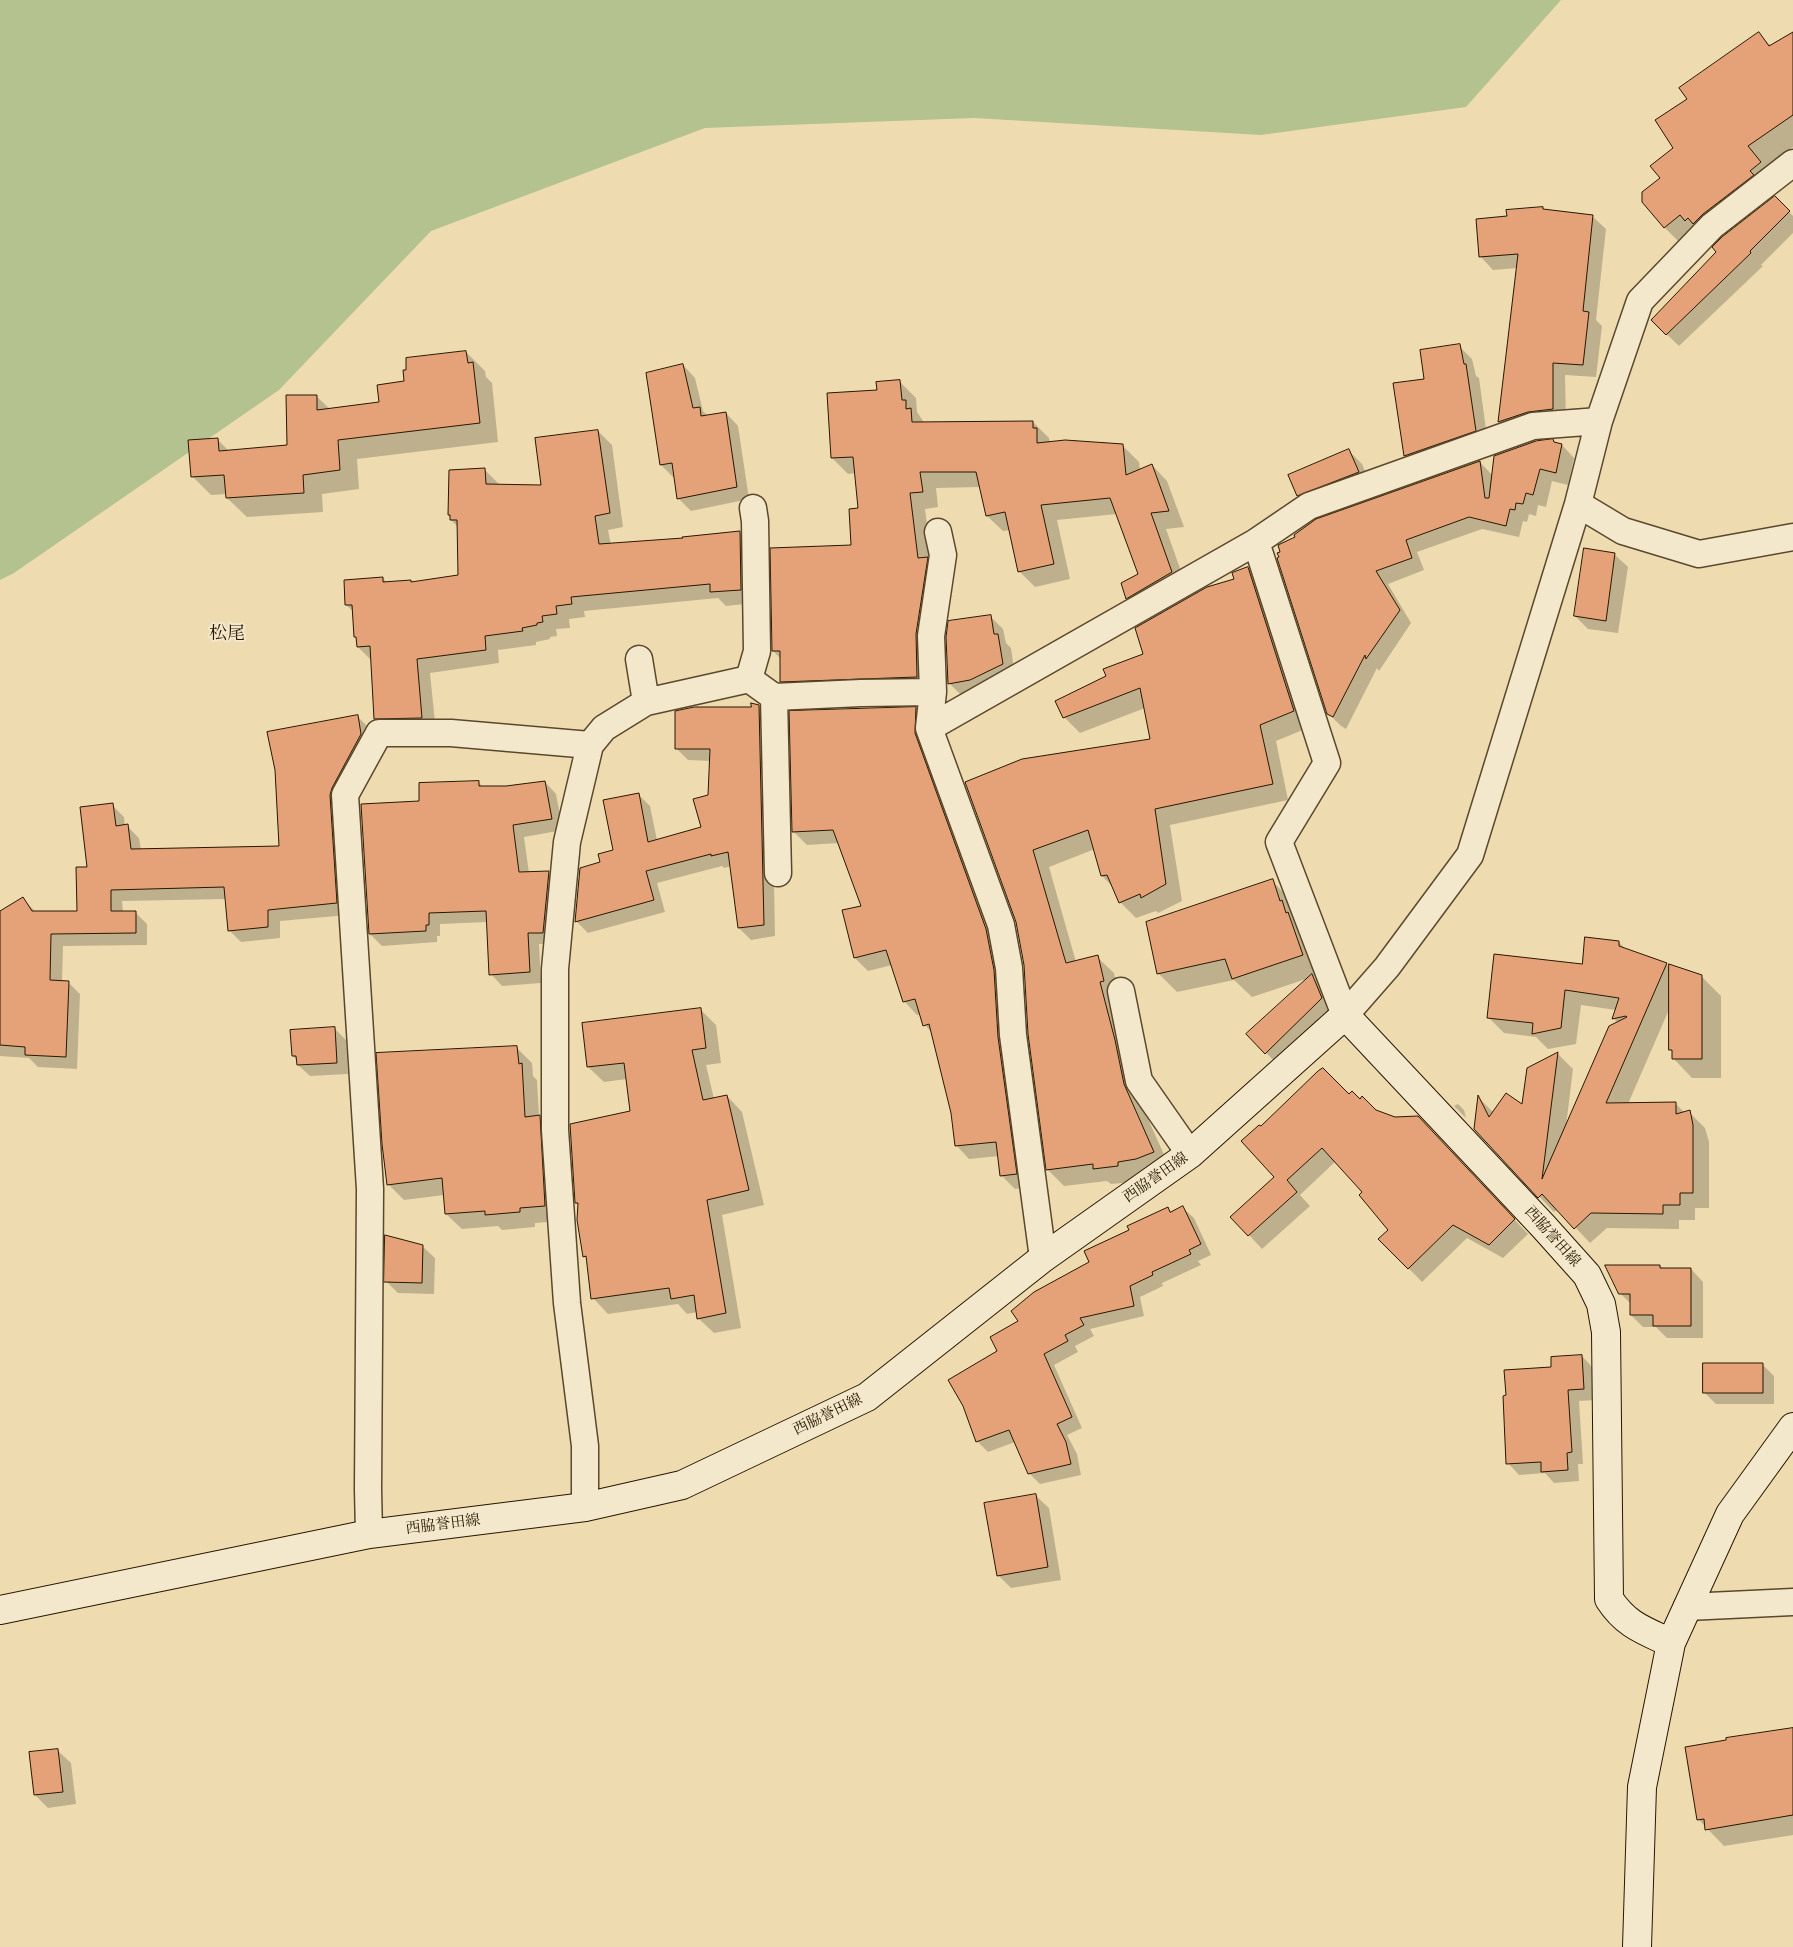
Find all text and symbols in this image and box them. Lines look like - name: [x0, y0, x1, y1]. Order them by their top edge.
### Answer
- district label: 松尾: [209, 624, 245, 646]
- street label: 西脇誉田線: [1120, 1149, 1192, 1207]
- street label: 西脇誉田線: [1520, 1203, 1584, 1271]
- street label: 西脇誉田線: [790, 1390, 866, 1440]
- street label: 西脇誉田線: [405, 1511, 481, 1539]

